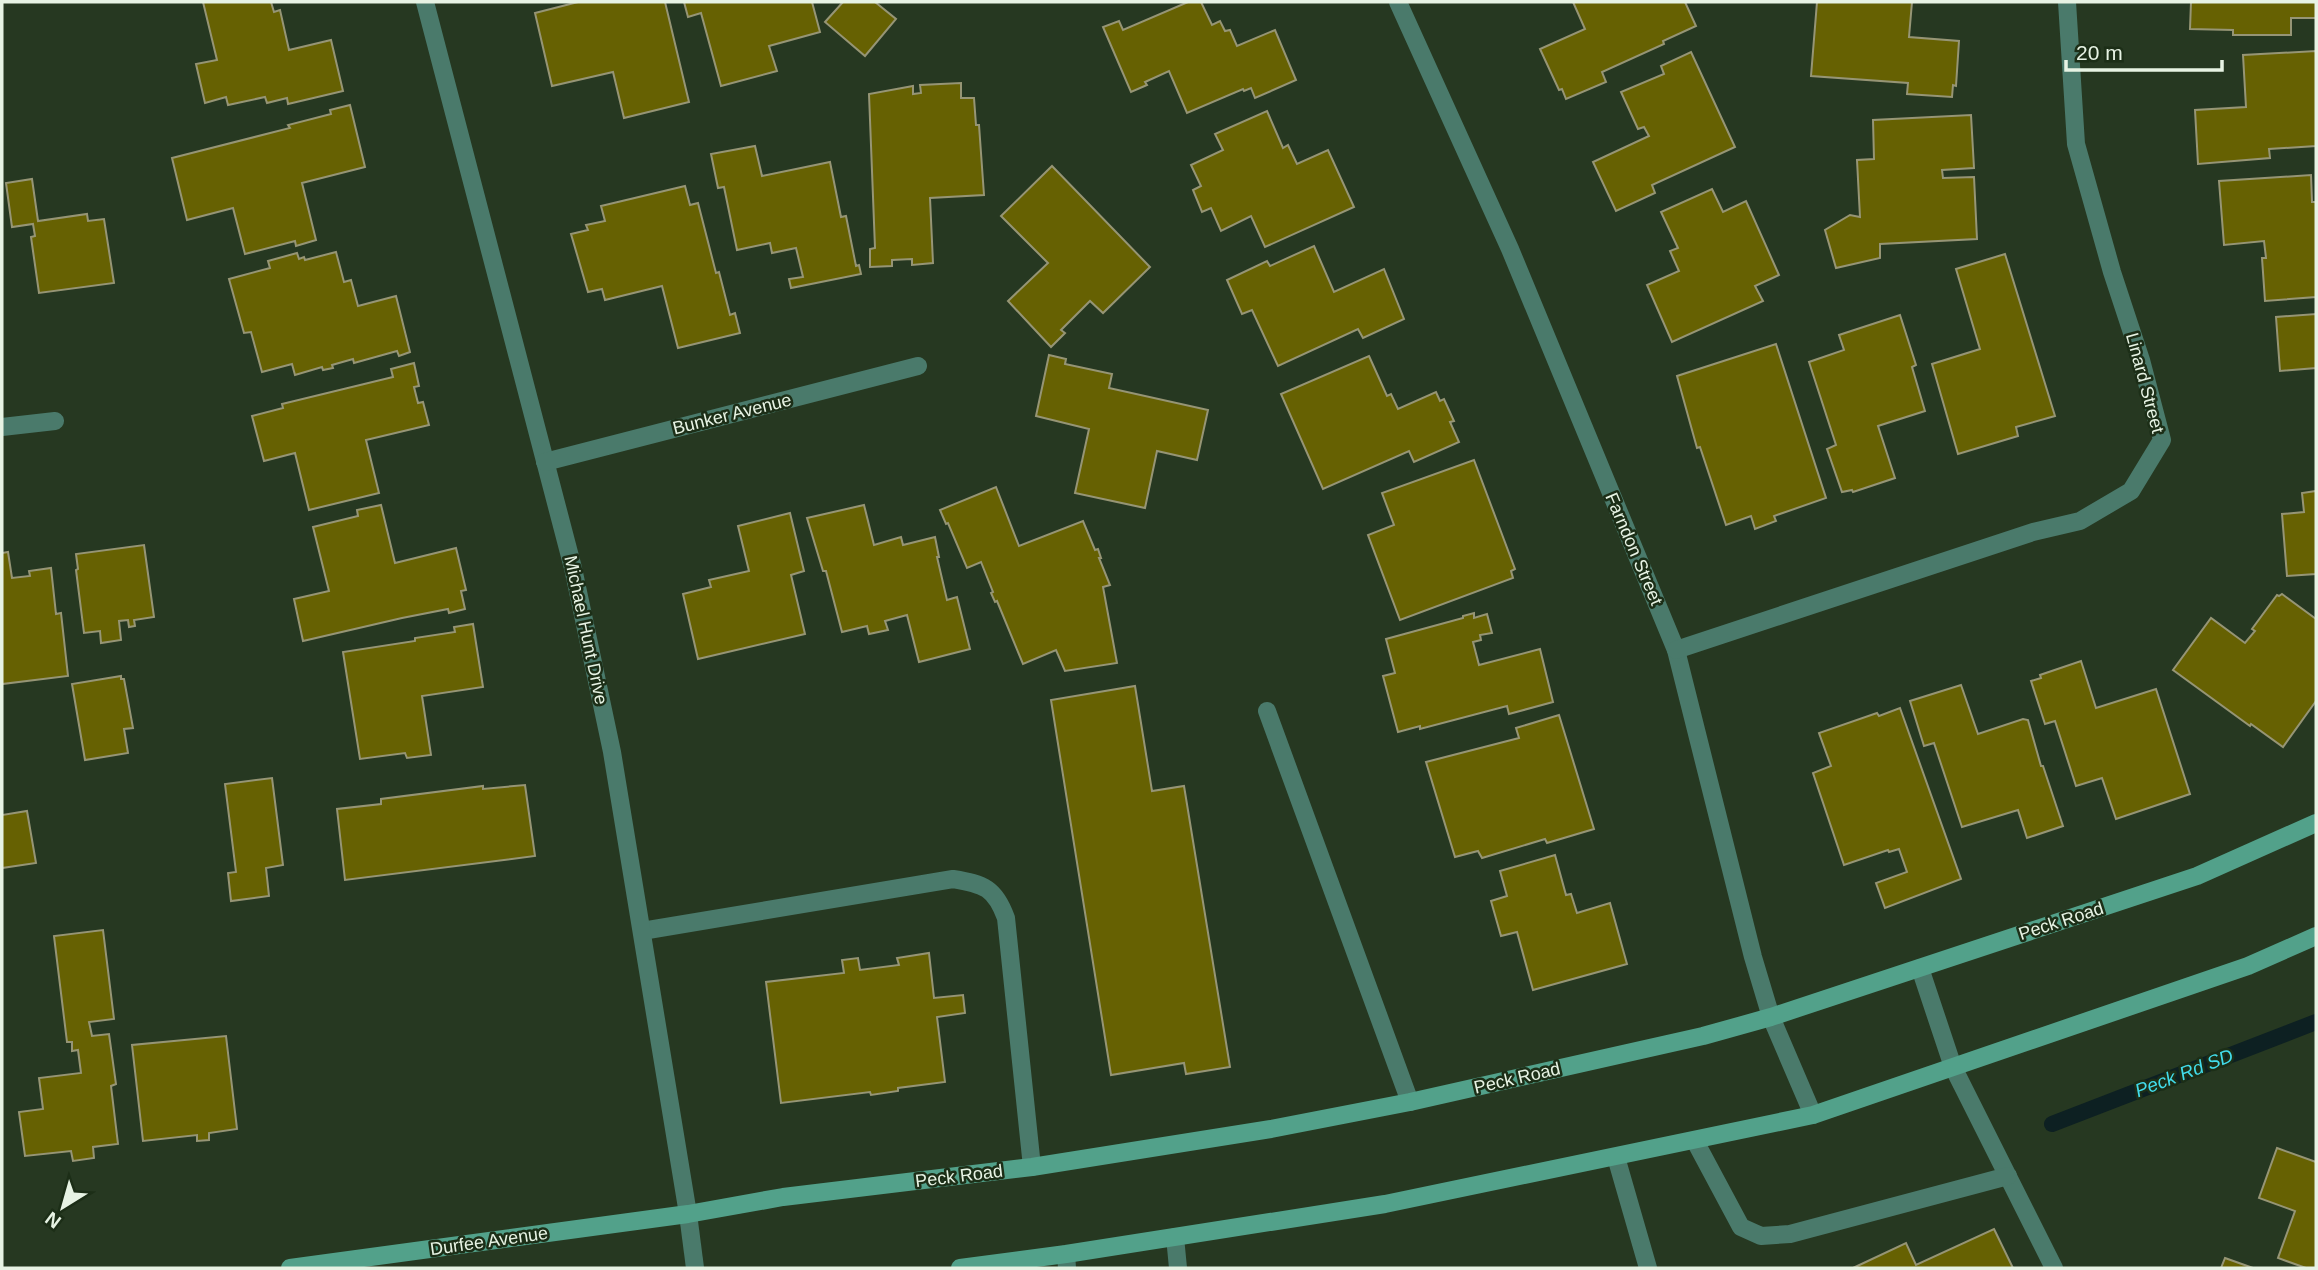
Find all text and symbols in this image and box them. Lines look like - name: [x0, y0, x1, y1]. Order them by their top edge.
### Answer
- scale bar: [2066, 28, 2222, 72]
- text: 20 m: [2076, 41, 2123, 64]
- street label: Linard Street: [2122, 331, 2168, 435]
- street label: Bunker Avenue: [671, 390, 793, 438]
- street label: Farndon Street: [1601, 490, 1667, 608]
- street label: Michael Hunt Drive: [560, 554, 612, 706]
- street label: Peck Road: [2016, 898, 2106, 944]
- water label: Peck Rd SD: [2132, 1045, 2236, 1101]
- street label: Peck Road: [1472, 1058, 1562, 1098]
- street label: Peck Road: [914, 1161, 1004, 1191]
- north arrow: [28, 1172, 98, 1242]
- text: N: [41, 1208, 65, 1233]
- street label: Durfee Avenue: [429, 1223, 549, 1259]

